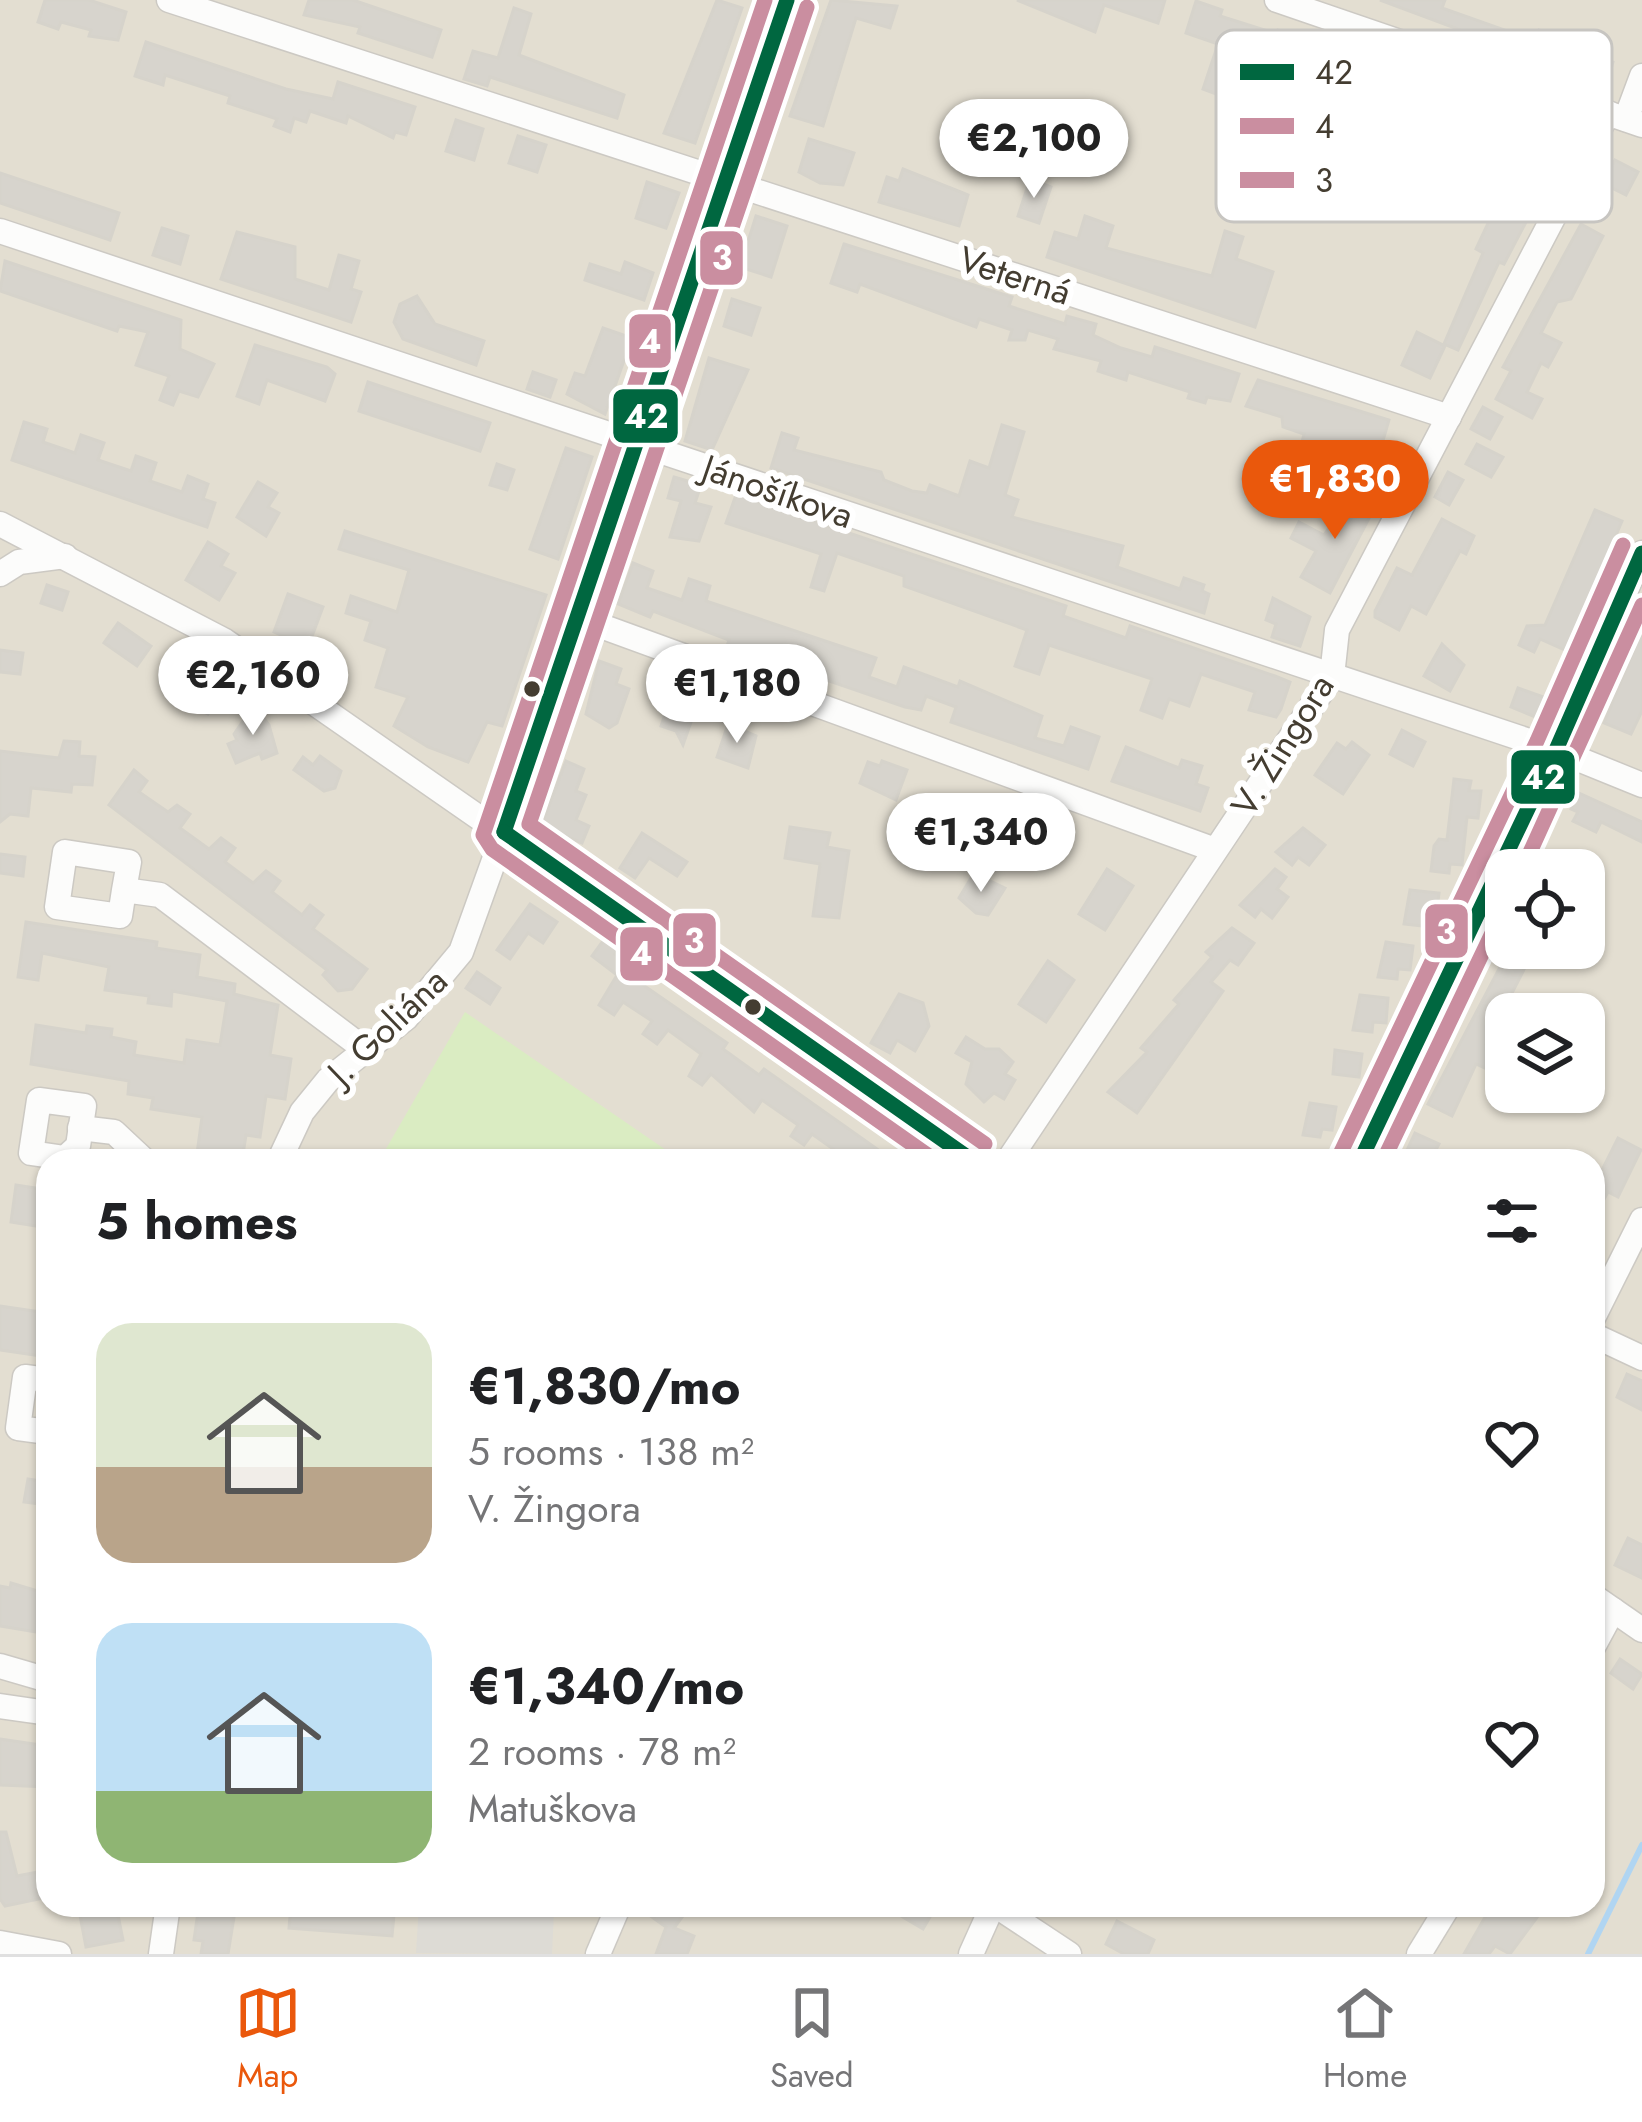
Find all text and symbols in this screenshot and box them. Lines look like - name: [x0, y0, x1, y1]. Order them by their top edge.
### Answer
- legend: [1216, 30, 1612, 222]
- text: 42: [1315, 49, 1353, 96]
- pin: €2,100: [936, 99, 1132, 201]
- text: 4: [1315, 103, 1334, 150]
- text: €2,100: [966, 109, 1102, 166]
- text: 3: [1315, 157, 1333, 204]
- line badge: 3: [698, 229, 745, 287]
- street label: Veterná: [952, 232, 1078, 318]
- text: 3: [712, 234, 732, 281]
- line badge: 4: [627, 312, 673, 370]
- text: 4: [638, 318, 662, 365]
- line badge: 42: [611, 387, 680, 445]
- text: 42: [624, 393, 668, 440]
- street label: Jánošíkova: [692, 440, 860, 541]
- pin: €1,830: [1237, 440, 1433, 542]
- text: €1,830: [1269, 450, 1401, 507]
- pin: €2,160: [155, 636, 351, 738]
- pin: €1,180: [639, 644, 835, 746]
- text: €2,160: [185, 646, 321, 703]
- text: €1,180: [673, 654, 801, 711]
- street label: V. Žingora: [1218, 664, 1346, 826]
- unlabelled marker: [521, 678, 543, 700]
- line badge: 42: [1509, 748, 1577, 806]
- text: 42: [1521, 754, 1565, 801]
- pin: €1,340: [883, 793, 1079, 895]
- text: €1,340: [913, 803, 1049, 860]
- map controls: [1485, 849, 1605, 1113]
- button: locate: [1485, 849, 1605, 969]
- line badge: 3: [1423, 902, 1470, 960]
- text: 3: [1436, 908, 1456, 955]
- line badge: 3: [671, 911, 718, 969]
- text: 3: [684, 917, 704, 964]
- line badge: 4: [618, 925, 665, 983]
- text: 4: [629, 930, 653, 977]
- street label: J. Goliána: [312, 956, 459, 1099]
- button: layers: [1485, 993, 1605, 1113]
- unlabelled marker: [742, 996, 764, 1018]
- text: 5 homes: [96, 1184, 298, 1258]
- icon: filters: [1479, 1188, 1545, 1254]
- text: €1,830/mo: [468, 1349, 741, 1423]
- icon: home: [192, 1371, 336, 1515]
- icon: heart: [1479, 1410, 1545, 1476]
- text: 5 rooms · 138 m²: [468, 1423, 754, 1480]
- text: V. Žingora: [468, 1480, 641, 1537]
- text: €1,340/mo: [468, 1649, 744, 1723]
- icon: home: [192, 1671, 336, 1815]
- icon: heart: [1479, 1710, 1545, 1776]
- text: 2 rooms · 78 m²: [468, 1723, 736, 1780]
- text: Matuškova: [468, 1780, 637, 1837]
- tab: Map: [235, 1980, 301, 2099]
- tab: Saved: [770, 1980, 854, 2099]
- tab: Home: [1323, 1980, 1407, 2099]

